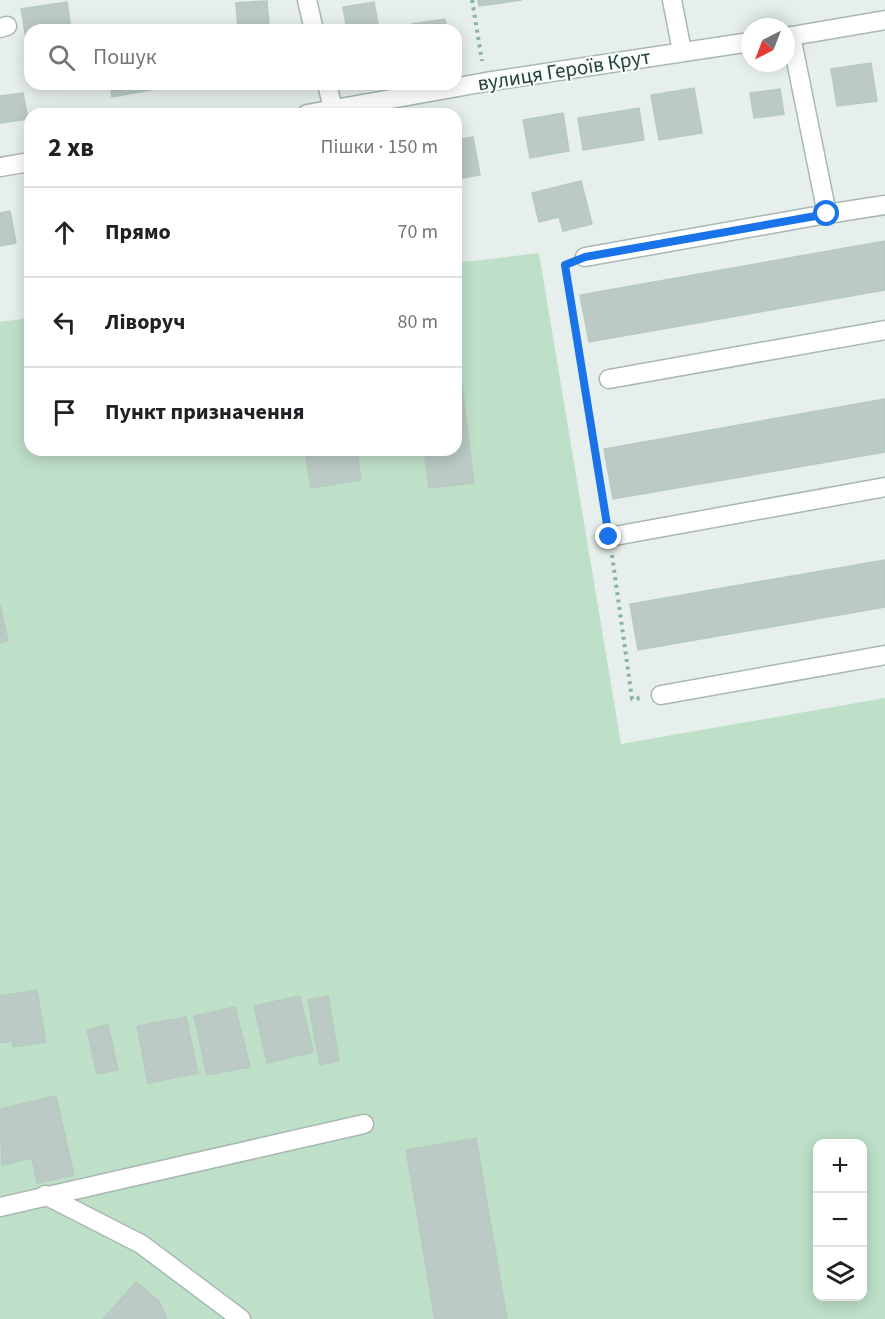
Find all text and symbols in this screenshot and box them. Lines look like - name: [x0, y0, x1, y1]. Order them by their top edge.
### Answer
- north arrow: [741, 18, 795, 72]
- search box: [24, 24, 462, 90]
- icon: search: [45, 41, 78, 74]
- text: Пошук: [93, 41, 157, 73]
- street label: вулиця Героїв Крут: [475, 41, 653, 98]
- text: 2 хв: [48, 129, 94, 166]
- text: Пішки · 150 m: [321, 133, 438, 161]
- route start: [813, 200, 839, 226]
- icon: ahead: [48, 216, 81, 249]
- text: Прямо: [105, 216, 171, 248]
- text: 70 m: [398, 218, 438, 246]
- icon: left: [48, 306, 81, 339]
- text: Ліворуч: [105, 306, 185, 338]
- text: 80 m: [398, 308, 438, 336]
- icon: arrive: [48, 396, 81, 429]
- text: Пункт призначення: [105, 396, 305, 428]
- route end: [595, 523, 621, 549]
- map controls: [813, 1139, 867, 1301]
- button: +: [813, 1139, 867, 1193]
- button: −: [813, 1193, 867, 1247]
- button: layers: [813, 1247, 867, 1301]

